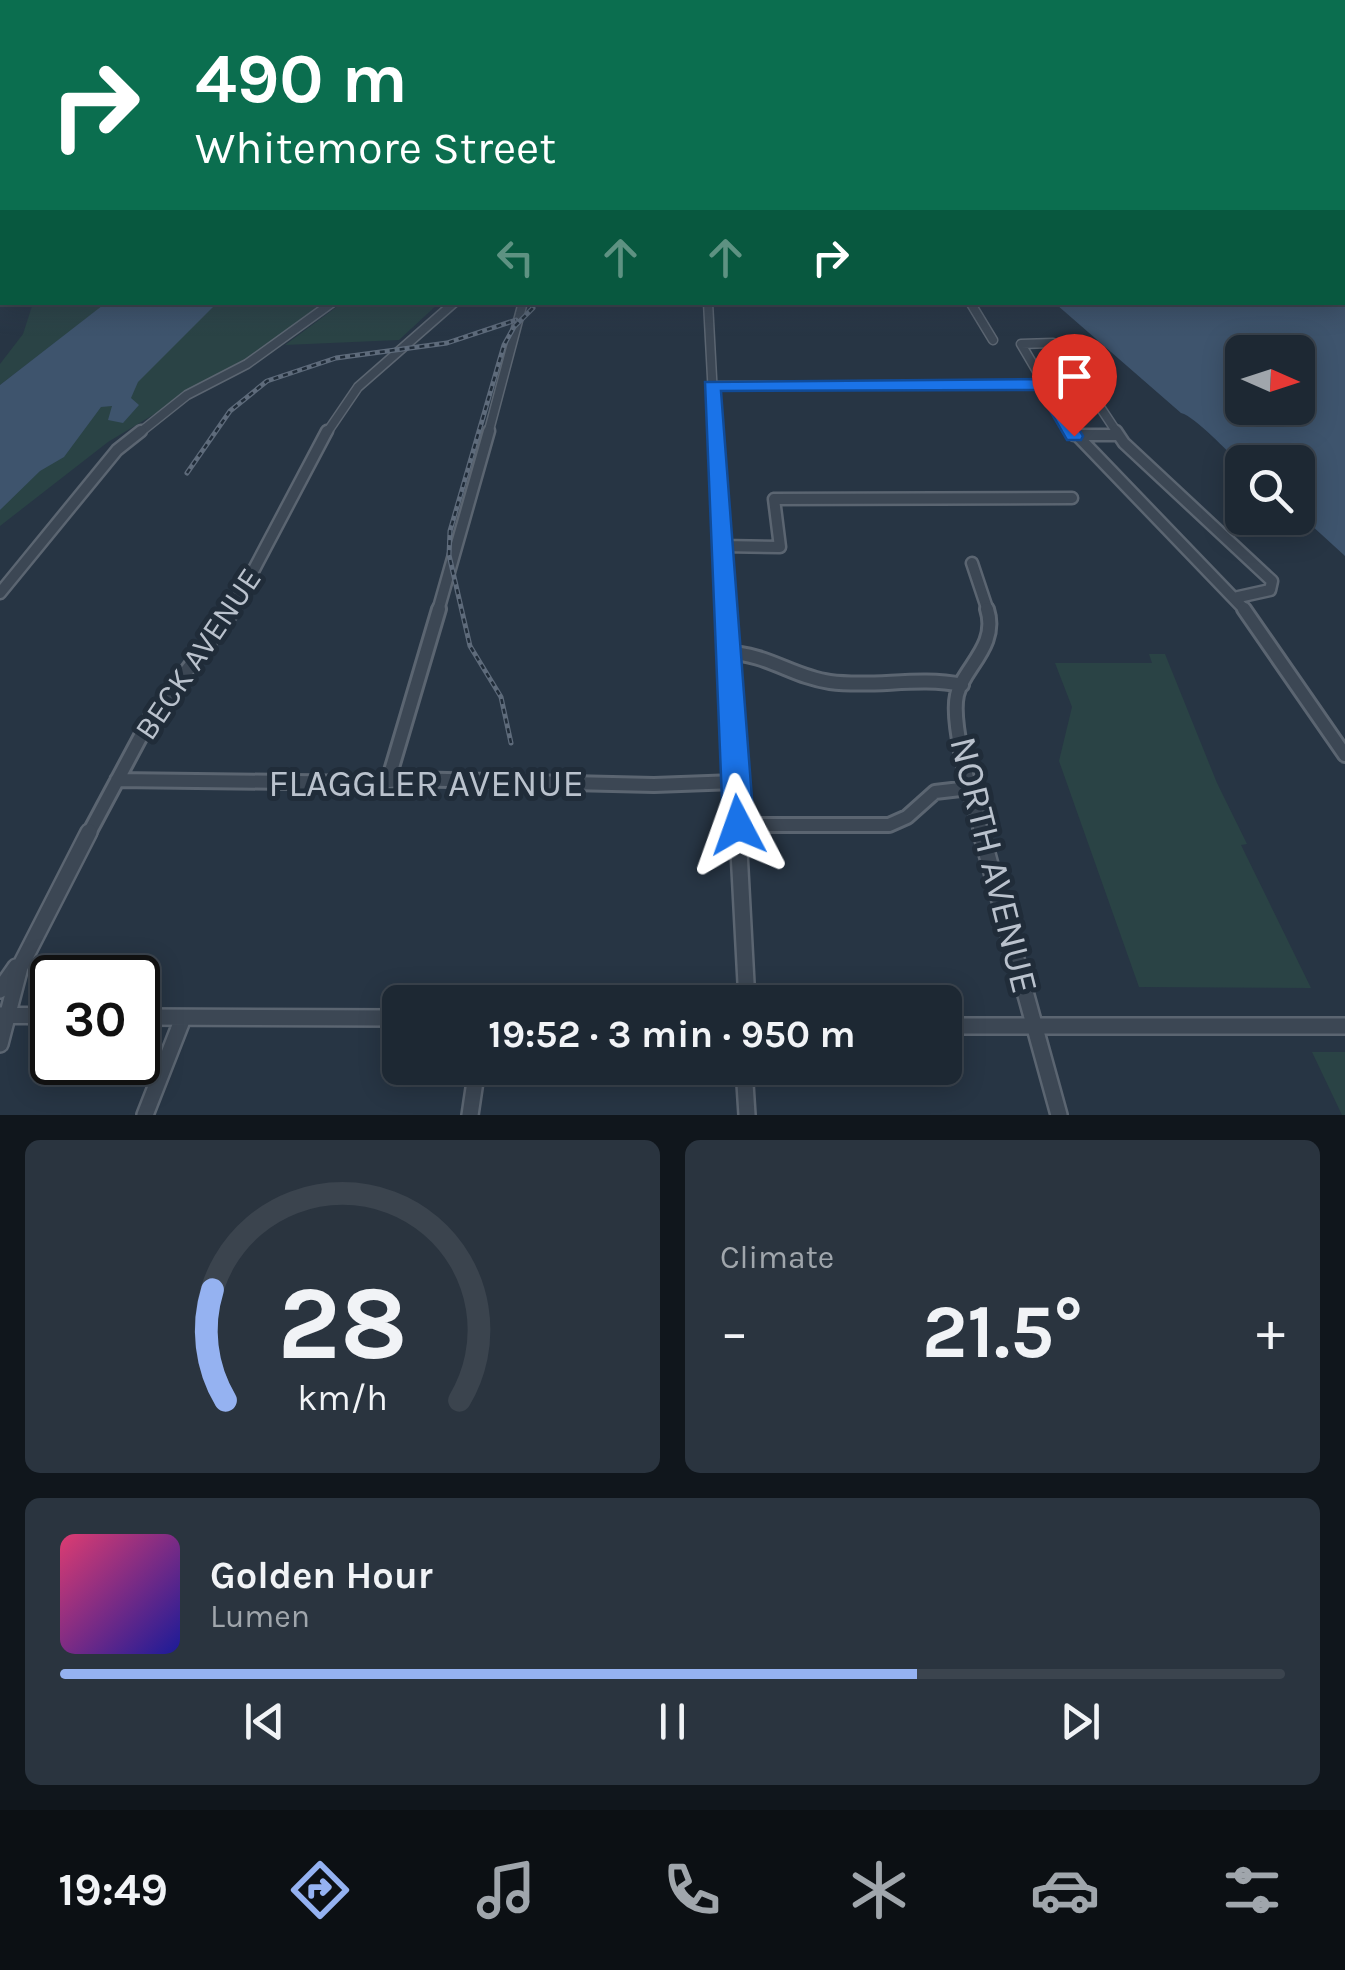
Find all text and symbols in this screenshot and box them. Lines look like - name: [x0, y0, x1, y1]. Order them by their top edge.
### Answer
- text: 490 m: [195, 38, 408, 120]
- icon: right: [30, 40, 160, 170]
- text: Whitemore Street: [195, 122, 556, 174]
- icon: left: [488, 230, 543, 285]
- icon: ahead: [593, 230, 648, 285]
- icon: ahead: [698, 230, 753, 285]
- icon: right: [803, 230, 858, 285]
- pin: [1032, 334, 1117, 437]
- north arrow: [1225, 335, 1315, 425]
- map controls: [1225, 335, 1315, 535]
- icon: arrive: [1047, 349, 1102, 404]
- button: search: [1225, 445, 1315, 535]
- street label: BECK AVENUE: [127, 561, 269, 747]
- street label: NORTH AVENUE: [940, 732, 1048, 998]
- street label: FLAGGLER AVENUE: [268, 761, 584, 806]
- position arrow: [686, 773, 790, 877]
- speed limit sign: 30: [30, 955, 160, 1085]
- text: 19:52 · 3 min · 950 m: [488, 1012, 856, 1057]
- text: Climate: [720, 1239, 834, 1276]
- text: 28: [277, 1263, 408, 1384]
- text: 21.5°: [922, 1288, 1083, 1376]
- text: −: [720, 1300, 749, 1364]
- text: +: [1256, 1300, 1285, 1364]
- text: km/h: [297, 1377, 388, 1419]
- text: Golden Hour: [210, 1553, 433, 1598]
- text: Lumen: [210, 1598, 310, 1635]
- icon: previous: [237, 1694, 292, 1749]
- icon: pause: [645, 1694, 700, 1749]
- icon: next: [1053, 1694, 1108, 1749]
- icon: directions: [285, 1855, 355, 1925]
- icon: music: [471, 1855, 541, 1925]
- icon: phone: [657, 1855, 727, 1925]
- icon: climate: [844, 1855, 914, 1925]
- icon: car: [1030, 1855, 1100, 1925]
- icon: filters: [1217, 1855, 1287, 1925]
- text: 19:49: [58, 1864, 168, 1916]

